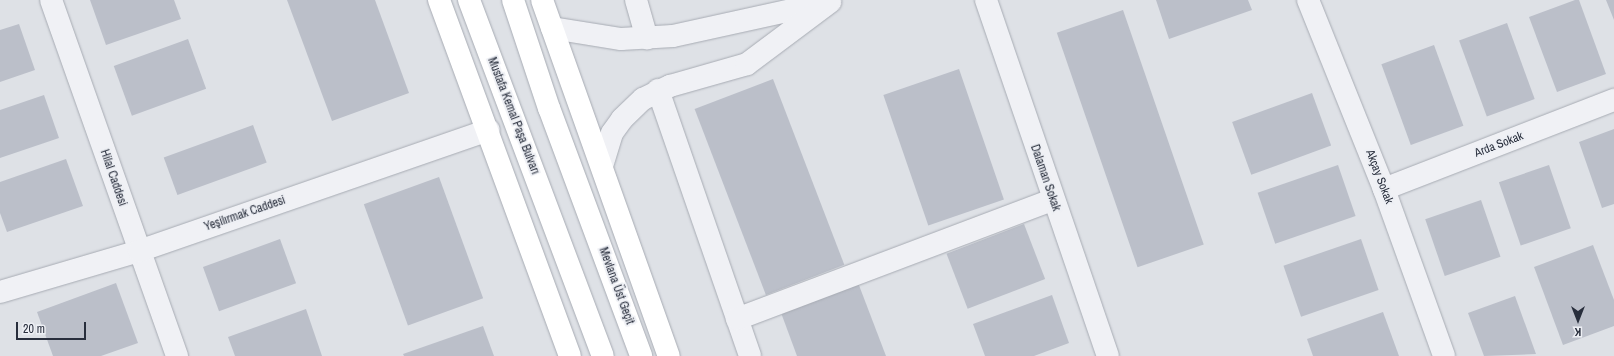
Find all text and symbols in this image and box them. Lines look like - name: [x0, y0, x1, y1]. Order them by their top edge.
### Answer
- street label: Mustafa Kemal Paşa Bulvarı: [484, 55, 542, 177]
- street label: Arda Sokak: [1473, 129, 1525, 161]
- street label: Dalaman Sokak: [1027, 143, 1063, 213]
- street label: Hilal Caddesi: [97, 148, 129, 208]
- street label: Akçay Sokak: [1362, 148, 1396, 206]
- street label: Yeşilırmak Caddesi: [202, 193, 288, 235]
- street label: Mevlana Üst Geçit: [595, 246, 637, 326]
- north arrow: [1558, 300, 1598, 340]
- scale bar: [18, 314, 88, 340]
- text: 20 m: [23, 321, 45, 337]
- text: K: [1575, 325, 1581, 339]

